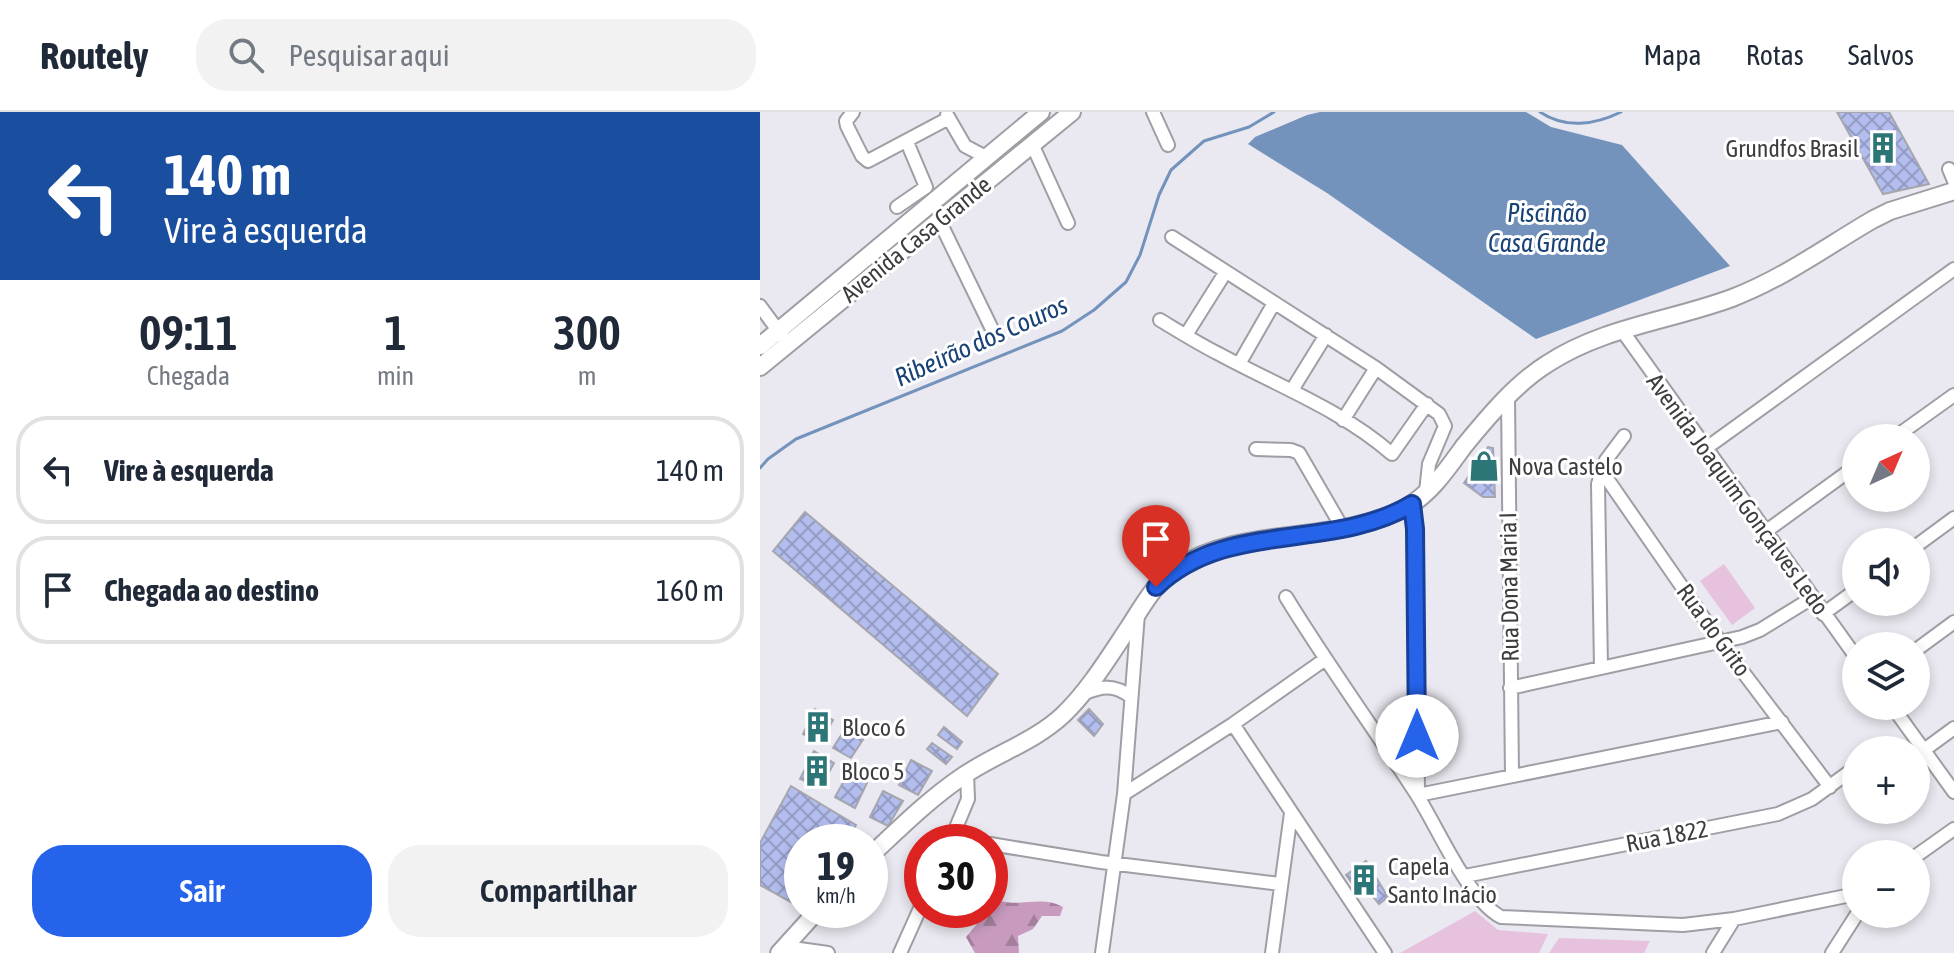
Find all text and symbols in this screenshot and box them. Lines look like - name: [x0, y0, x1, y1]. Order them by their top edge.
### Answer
- search box: [196, 19, 756, 91]
- icon: search: [224, 33, 268, 77]
- text: Routely: [40, 34, 148, 77]
- text: Pesquisar aqui: [288, 38, 450, 72]
- text: Mapa: [1644, 39, 1702, 71]
- text: Rotas: [1746, 39, 1804, 71]
- text: Salvos: [1848, 39, 1914, 71]
- building icon: Grundfos Brasil: [1866, 131, 1900, 165]
- place label: Grundfos Brasil: [1725, 135, 1860, 162]
- text: 140 m: [164, 143, 291, 207]
- icon: left: [32, 144, 136, 248]
- street label: Avenida Casa Grande: [836, 170, 996, 308]
- water label: Piscinão Casa Grande: [1488, 198, 1606, 258]
- text: Vire à esquerda: [164, 209, 368, 251]
- water label: Ribeirão dos Couros: [890, 289, 1072, 393]
- text: 09:11: [139, 305, 238, 360]
- text: 1: [384, 305, 407, 360]
- text: 300: [553, 305, 621, 360]
- text: Chegada: [147, 361, 230, 391]
- text: min: [377, 361, 414, 391]
- text: m: [578, 361, 596, 391]
- street label: Avenida Joaquim Gonçalves Ledo: [1641, 368, 1835, 620]
- north arrow: [1842, 424, 1930, 512]
- map controls: [1842, 424, 1930, 928]
- icon: left: [36, 448, 80, 492]
- shop icon: Nova Castelo: [1467, 449, 1501, 483]
- text: Vire à esquerda: [104, 453, 274, 487]
- text: 140 m: [656, 453, 724, 487]
- place label: Nova Castelo: [1508, 453, 1623, 480]
- pin: [1122, 505, 1190, 587]
- street label: Rua Dona Maria I: [1494, 512, 1524, 662]
- icon: arrive: [1134, 517, 1178, 561]
- button: sound: [1842, 528, 1930, 616]
- icon: arrive: [36, 568, 80, 612]
- text: Chegada ao destino: [104, 573, 319, 607]
- text: 160 m: [656, 573, 724, 607]
- street label: Rua do Grito: [1672, 579, 1756, 681]
- button: layers: [1842, 632, 1930, 720]
- position arrow: [1375, 694, 1459, 778]
- building icon: Bloco 6: [801, 710, 835, 744]
- place label: Bloco 6: [842, 714, 906, 741]
- button: +: [1842, 736, 1930, 824]
- building icon: Bloco 5: [800, 754, 834, 788]
- place label: Bloco 5: [841, 758, 905, 785]
- street label: Rua 1822: [1624, 815, 1710, 857]
- speed limit sign: 30: [904, 824, 1008, 928]
- button: −: [1842, 840, 1930, 928]
- text: 19: [817, 843, 855, 888]
- button: Sair: [32, 845, 372, 937]
- button: Compartilhar: [388, 845, 728, 937]
- place label: Capela Santo Inácio: [1388, 853, 1497, 908]
- building icon: Capela Santo Inácio: [1347, 863, 1381, 897]
- text: km/h: [816, 884, 856, 907]

